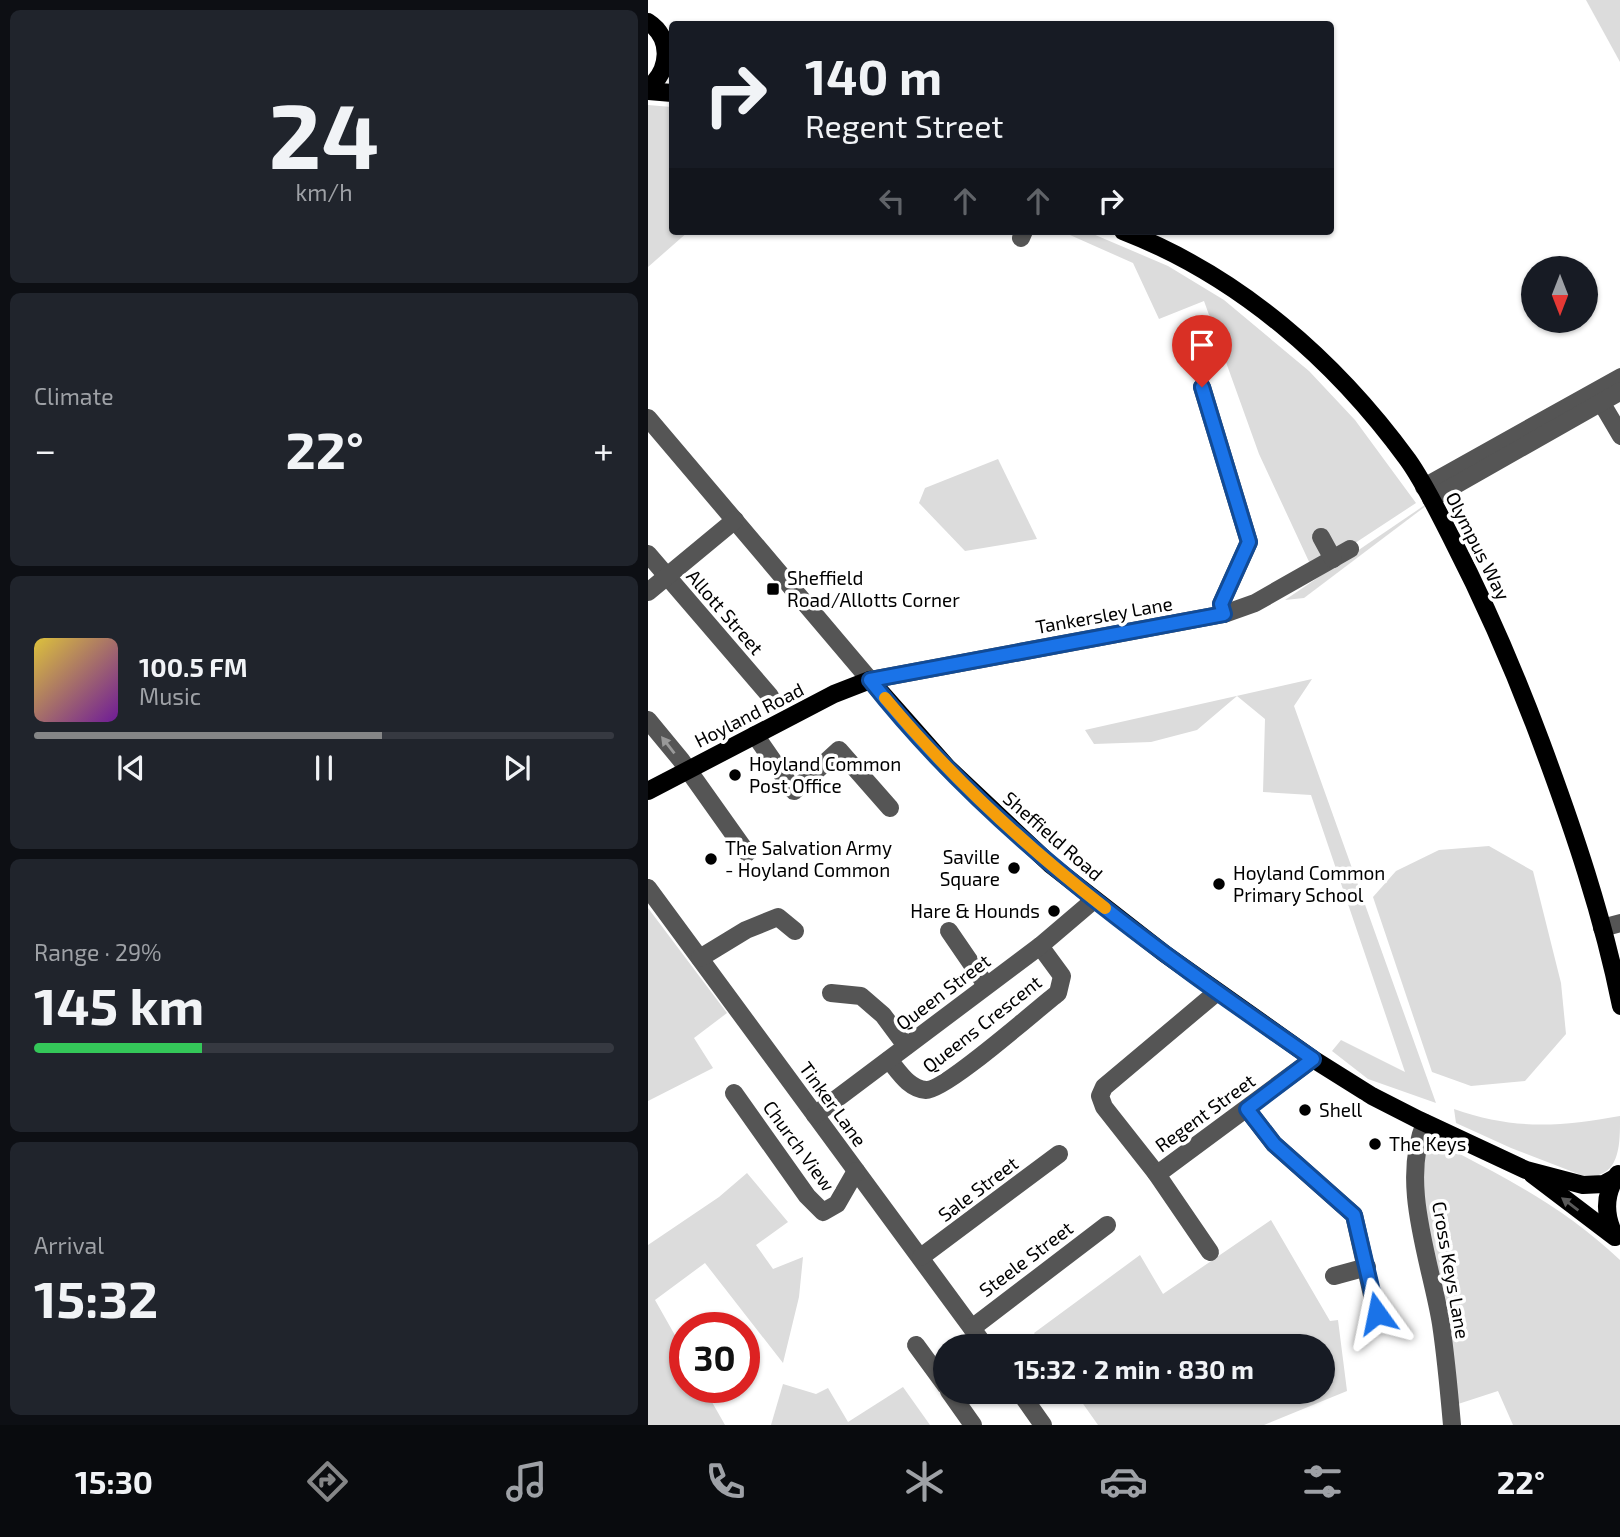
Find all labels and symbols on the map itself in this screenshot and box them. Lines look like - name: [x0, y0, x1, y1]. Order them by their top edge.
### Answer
- north arrow: [1521, 256, 1598, 332]
- pin: [1172, 315, 1232, 387]
- street label: Olympus Way: [1441, 488, 1516, 604]
- street label: Allott Street: [682, 564, 769, 659]
- place label: Sheffield Road/Allotts Corner: [787, 566, 960, 611]
- marker: Sheffield Road/Allotts Corner: [765, 581, 781, 597]
- street label: Tankersley Lane: [1034, 591, 1174, 638]
- street label: Hoyland Road: [690, 677, 807, 752]
- one-way arrow: [661, 736, 676, 754]
- place label: Hoyland Common Post Office: [749, 752, 901, 797]
- marker: Hoyland Common Post Office: [727, 767, 743, 783]
- street label: Sheffield Road: [999, 786, 1108, 885]
- place label: The Salvation Army - Hoyland Common: [725, 836, 892, 881]
- place label: Saville Square: [940, 845, 1000, 890]
- marker: The Salvation Army - Hoyland Common: [703, 851, 719, 867]
- marker: Saville Square: [1006, 860, 1022, 876]
- place label: Hoyland Common Primary School: [1233, 861, 1385, 906]
- marker: Hoyland Common Primary School: [1211, 876, 1227, 892]
- place label: Hare & Hounds: [910, 899, 1040, 922]
- marker: Hare & Hounds: [1046, 903, 1062, 919]
- street label: Queen Street: [891, 949, 994, 1034]
- street label: Queens Crescent: [918, 970, 1046, 1077]
- street label: Tinker Lane: [795, 1057, 872, 1151]
- street label: Regent Street: [1150, 1069, 1259, 1157]
- street label: Church View: [759, 1096, 840, 1196]
- place label: Shell: [1319, 1098, 1363, 1121]
- marker: Shell: [1297, 1102, 1313, 1118]
- place label: The Keys: [1389, 1132, 1466, 1155]
- marker: The Keys: [1367, 1136, 1383, 1152]
- street label: Sale Street: [933, 1151, 1022, 1226]
- one-way arrow: [1561, 1197, 1580, 1211]
- street label: Cross Keys Lane: [1428, 1199, 1475, 1340]
- street label: Steele Street: [974, 1216, 1077, 1301]
- position arrow: [1340, 1276, 1414, 1350]
- speed limit sign: 30: [669, 1312, 760, 1403]

